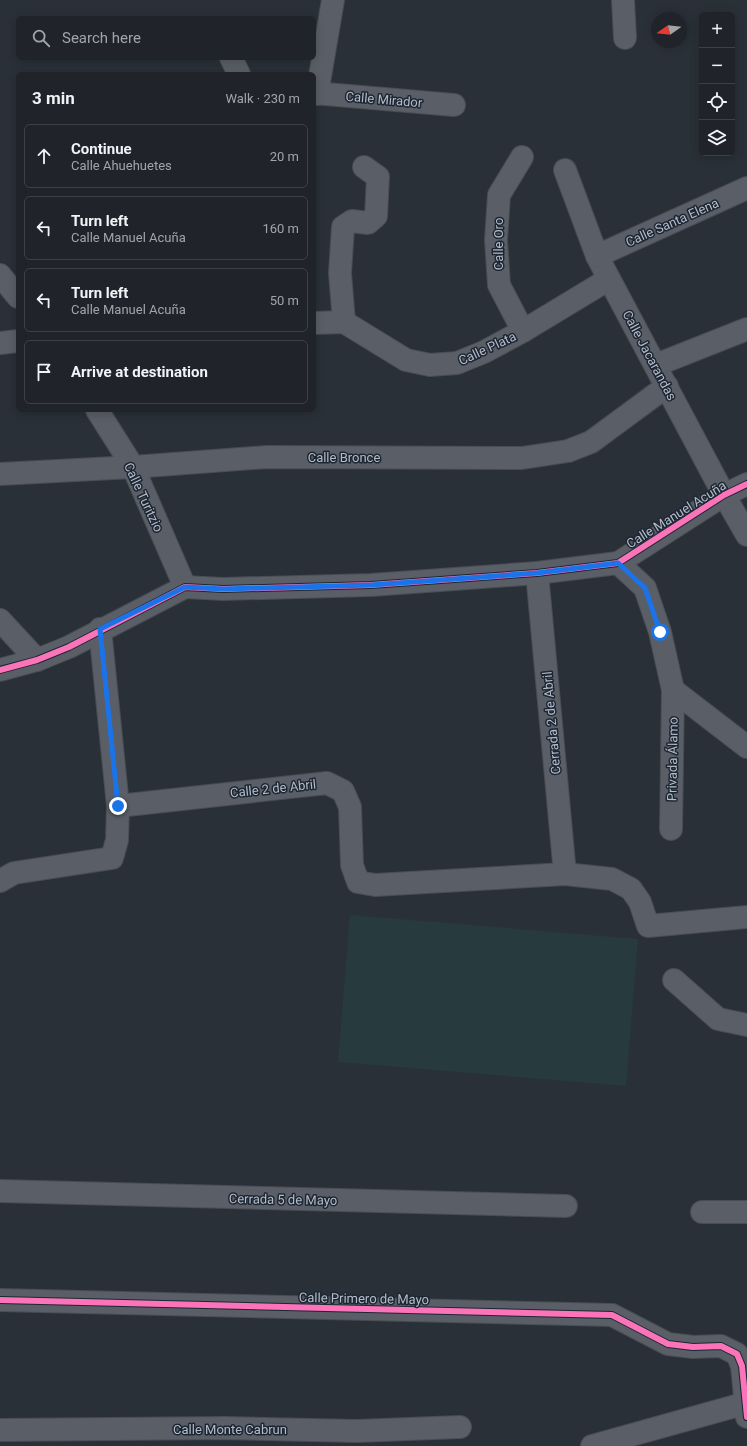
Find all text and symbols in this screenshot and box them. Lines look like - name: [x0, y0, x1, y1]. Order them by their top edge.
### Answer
- north arrow: [651, 12, 687, 48]
- map controls: [699, 12, 735, 156]
- button: +: [699, 12, 735, 48]
- search box: [16, 16, 316, 60]
- icon: search: [30, 27, 52, 49]
- text: Search here: [62, 29, 141, 47]
- button: −: [699, 48, 735, 84]
- button: locate: [699, 84, 735, 120]
- text: 3 min: [32, 88, 75, 108]
- street label: Calle Mirador: [345, 89, 423, 110]
- text: Walk · 230 m: [225, 91, 300, 106]
- button: layers: [699, 120, 735, 156]
- text: Continue: [71, 140, 132, 158]
- icon: ahead: [33, 145, 55, 167]
- text: 20 m: [270, 149, 299, 164]
- text: Calle Ahuehuetes: [71, 158, 172, 173]
- street label: Calle Santa Elena: [623, 195, 721, 250]
- text: Turn left: [71, 212, 128, 230]
- icon: left: [33, 217, 55, 239]
- street label: Calle Oro: [491, 218, 506, 270]
- text: 160 m: [262, 221, 299, 236]
- text: Calle Manuel Acuña: [71, 230, 186, 245]
- text: Turn left: [71, 284, 128, 302]
- icon: left: [33, 289, 55, 311]
- text: 50 m: [270, 293, 299, 308]
- text: Calle Manuel Acuña: [71, 302, 186, 317]
- street label: Calle Jacarandas: [620, 308, 680, 403]
- street label: Calle Plata: [456, 329, 518, 368]
- icon: arrive: [33, 361, 55, 383]
- text: Arrive at destination: [71, 363, 208, 381]
- street label: Calle Bronce: [308, 450, 380, 465]
- street label: Calle Turitzio: [121, 460, 166, 534]
- street label: Calle Manuel Acuña: [624, 478, 729, 551]
- route start: [651, 623, 669, 641]
- street label: Cerrada 2 de Abril: [540, 671, 563, 775]
- street label: Privada Álamo: [664, 717, 681, 801]
- street label: Calle 2 de Abril: [229, 777, 317, 800]
- route end: [109, 797, 127, 815]
- street label: Cerrada 5 de Mayo: [229, 1191, 337, 1208]
- street label: Calle Primero de Mayo: [299, 1290, 429, 1307]
- street label: Calle Monte Cabrun: [173, 1422, 287, 1437]

